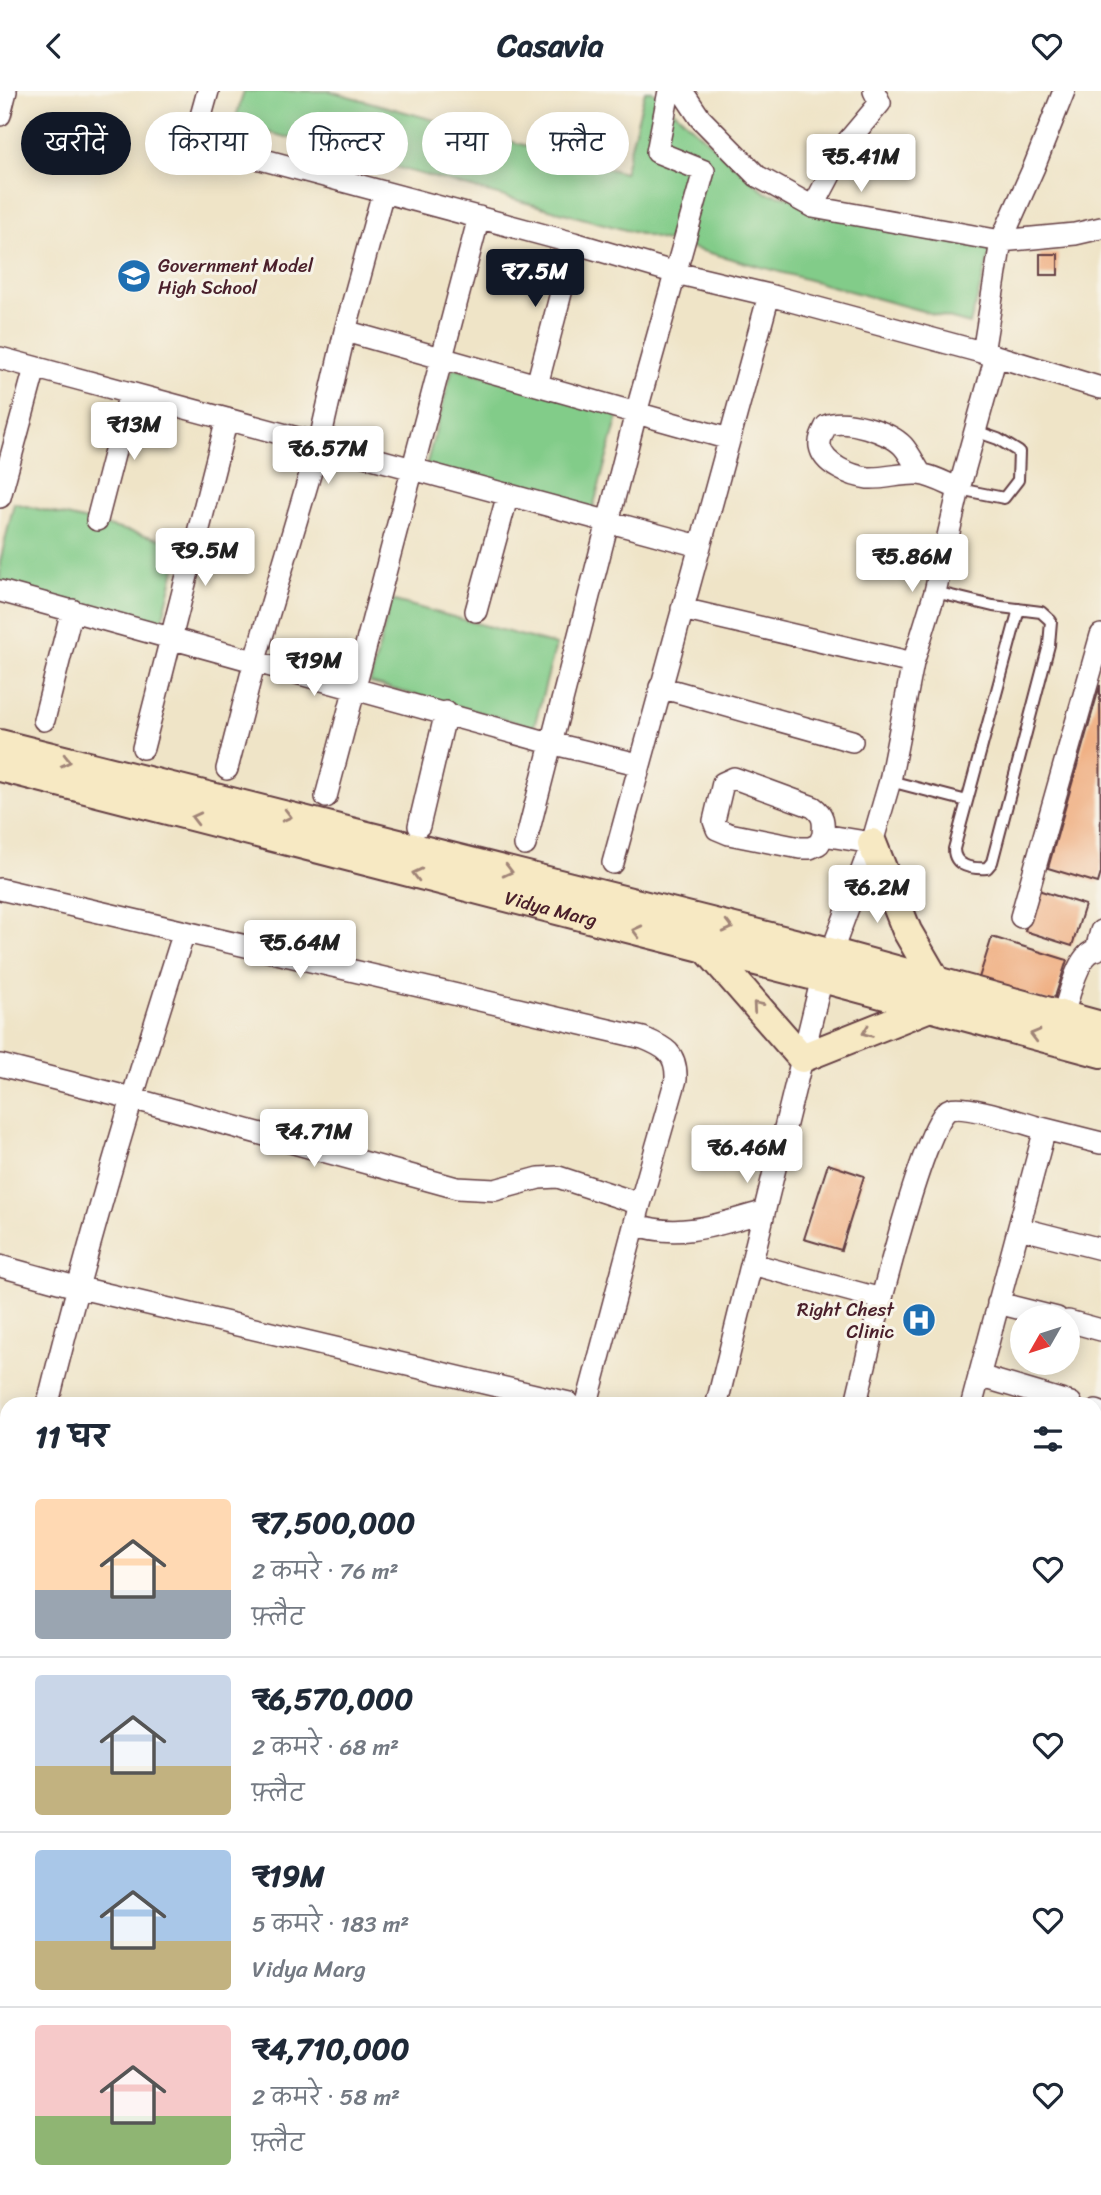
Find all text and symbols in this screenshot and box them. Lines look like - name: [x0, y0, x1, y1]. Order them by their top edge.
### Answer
- text: Casavia: [497, 17, 604, 74]
- icon: back: [35, 27, 73, 65]
- icon: heart: [1028, 27, 1066, 65]
- chip: खरीदें: [21, 112, 131, 175]
- chip: किराया: [145, 112, 272, 175]
- chip: फ़िल्टर: [286, 112, 408, 175]
- chip: नया: [422, 112, 512, 175]
- chip: फ़्लैट: [526, 112, 629, 175]
- pin: ₹5.41M: [804, 134, 918, 194]
- text: ₹5.41M: [823, 136, 899, 177]
- place label: Government Model High School: [158, 249, 314, 304]
- pin: ₹7.5M: [486, 249, 584, 309]
- text: ₹7.5M: [502, 251, 568, 292]
- school or university icon: Government Model High School: [115, 257, 153, 295]
- pin: ₹13M: [93, 403, 175, 462]
- text: ₹13M: [107, 404, 161, 445]
- pin: ₹6.57M: [271, 427, 385, 486]
- text: ₹6.57M: [289, 428, 367, 469]
- pin: ₹9.5M: [156, 529, 254, 588]
- text: ₹9.5M: [172, 530, 238, 571]
- pin: ₹5.86M: [855, 535, 969, 594]
- text: ₹5.86M: [872, 536, 952, 577]
- pin: ₹19M: [273, 639, 355, 698]
- text: ₹19M: [286, 640, 342, 681]
- one-way arrow: [60, 753, 72, 767]
- one-way arrow: [281, 808, 293, 822]
- one-way arrow: [190, 812, 202, 826]
- one-way arrow: [501, 863, 513, 877]
- pin: ₹6.2M: [828, 865, 926, 925]
- text: ₹6.2M: [845, 867, 909, 908]
- one-way arrow: [411, 868, 423, 882]
- street label: Vidya Marg: [501, 881, 601, 936]
- one-way arrow: [722, 919, 734, 933]
- pin: ₹5.64M: [243, 921, 357, 980]
- text: ₹5.64M: [260, 922, 340, 963]
- one-way arrow: [631, 925, 643, 939]
- one-way arrow: [753, 1001, 765, 1014]
- one-way arrow: [861, 1024, 873, 1038]
- one-way arrow: [1029, 1029, 1041, 1043]
- pin: ₹4.71M: [257, 1109, 371, 1169]
- text: ₹4.71M: [276, 1111, 352, 1152]
- pin: ₹6.46M: [690, 1125, 804, 1185]
- text: ₹6.46M: [707, 1127, 787, 1168]
- place label: Right Chest Clinic: [797, 1293, 895, 1348]
- hospital icon: Right Chest Clinic: [900, 1301, 938, 1339]
- north arrow: [1010, 1305, 1080, 1375]
- map controls: [1010, 1305, 1080, 1375]
- text: 11 घर: [35, 1410, 108, 1464]
- icon: filters: [1029, 1420, 1067, 1458]
- text: ₹7,500,000: [252, 1496, 415, 1550]
- icon: home: [91, 1527, 175, 1611]
- icon: heart: [1029, 1550, 1067, 1588]
- text: 2 कमरे · 76 m²: [252, 1551, 398, 1592]
- text: फ़्लैट: [252, 1597, 304, 1638]
- text: ₹6,570,000: [252, 1672, 413, 1726]
- icon: home: [91, 1703, 175, 1787]
- icon: heart: [1029, 1726, 1067, 1764]
- text: 2 कमरे · 68 m²: [252, 1727, 399, 1768]
- text: फ़्लैट: [252, 1773, 304, 1814]
- text: ₹19M: [252, 1849, 325, 1903]
- icon: home: [91, 1878, 175, 1962]
- icon: heart: [1029, 1901, 1067, 1939]
- text: 5 कमरे · 183 m²: [252, 1904, 409, 1945]
- text: Vidya Marg: [252, 1949, 366, 1990]
- text: ₹4,710,000: [252, 2022, 410, 2076]
- icon: home: [91, 2053, 175, 2137]
- icon: heart: [1029, 2076, 1067, 2114]
- text: 2 कमरे · 58 m²: [252, 2077, 400, 2118]
- text: फ़्लैट: [252, 2123, 304, 2164]

